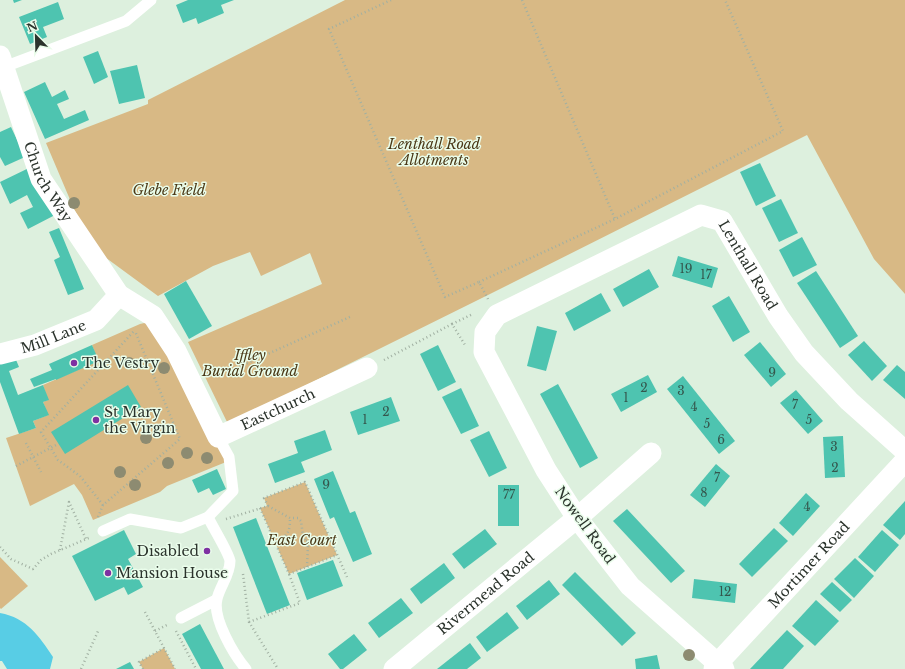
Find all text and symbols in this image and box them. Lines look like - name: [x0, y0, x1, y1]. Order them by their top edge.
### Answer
- north arrow: [16, 16, 56, 56]
- text: N: [25, 18, 40, 35]
- park label: Lenthall Road Allotments: [387, 135, 481, 169]
- street label: Church Way: [20, 139, 76, 225]
- park label: Glebe Field: [133, 181, 206, 199]
- street label: Lenthall Road: [715, 217, 782, 314]
- house number: 19: [679, 261, 693, 276]
- house number: 17: [700, 267, 713, 282]
- street label: Mill Lane: [19, 316, 89, 357]
- park label: Iffley Burial Ground: [201, 346, 299, 380]
- place label: The Vestry: [82, 354, 159, 372]
- marker: The Vestry: [69, 358, 79, 368]
- house number: 9: [768, 365, 776, 380]
- house number: 2: [640, 380, 648, 395]
- house number: 3: [677, 383, 685, 398]
- street label: Eastchurch: [238, 384, 318, 434]
- house number: 1: [623, 390, 629, 405]
- house number: 7: [792, 397, 799, 412]
- house number: 4: [690, 399, 698, 414]
- place label: St Mary the Virgin: [104, 403, 176, 437]
- house number: 2: [382, 404, 390, 419]
- house number: 1: [362, 412, 368, 427]
- house number: 5: [806, 412, 813, 427]
- marker: St Mary the Virgin: [91, 415, 101, 425]
- house number: 5: [704, 416, 711, 431]
- house number: 6: [717, 432, 725, 447]
- house number: 3: [830, 439, 838, 454]
- house number: 2: [831, 460, 839, 475]
- house number: 7: [714, 470, 721, 485]
- house number: 9: [322, 477, 330, 492]
- street label: Nowell Road: [551, 483, 619, 568]
- house number: 8: [700, 485, 708, 500]
- house number: 77: [503, 487, 516, 502]
- house number: 4: [803, 499, 811, 514]
- street label: Mortimer Road: [764, 517, 854, 612]
- park label: East Court: [266, 531, 338, 549]
- place label: Disabled: [137, 542, 200, 560]
- marker: Disabled: [202, 546, 212, 556]
- street label: Rivermead Road: [434, 548, 538, 638]
- place label: Mansion House: [116, 564, 228, 582]
- marker: Mansion House: [103, 568, 113, 578]
- house number: 12: [719, 584, 731, 599]

